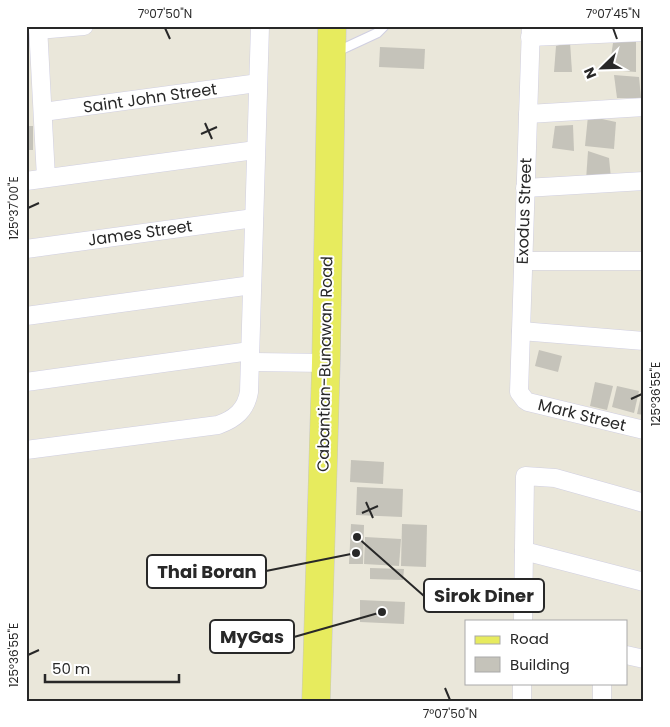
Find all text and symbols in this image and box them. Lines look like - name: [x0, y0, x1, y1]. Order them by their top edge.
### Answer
- text: 7°07'50"N: [138, 5, 192, 22]
- text: 7°07'45"N: [586, 5, 640, 22]
- north arrow: [578, 42, 628, 92]
- text: N: [579, 64, 601, 82]
- street label: Saint John Street: [82, 77, 219, 119]
- street label: Exodus Street: [511, 157, 537, 265]
- text: 125°37'00"E: [5, 176, 22, 240]
- street label: James Street: [86, 214, 194, 252]
- street label: Cabantian-Bunawan Road: [312, 256, 338, 472]
- text: 125°36'55"E: [647, 362, 664, 426]
- street label: Mark Street: [536, 393, 629, 437]
- callout: Thai Boran: [147, 555, 266, 588]
- text: Thai Boran: [157, 559, 257, 584]
- callout: Sirok Diner: [424, 579, 544, 612]
- text: Sirok Diner: [434, 583, 534, 608]
- callout: MyGas: [210, 620, 294, 653]
- legend: [465, 620, 628, 684]
- text: 125°36'55"E: [5, 623, 22, 687]
- text: MyGas: [220, 624, 284, 649]
- text: Road: [510, 628, 549, 649]
- scale bar: [45, 652, 179, 684]
- text: Building: [510, 654, 570, 675]
- text: 50 m: [52, 658, 90, 679]
- text: 7°07'50"N: [423, 705, 477, 722]

